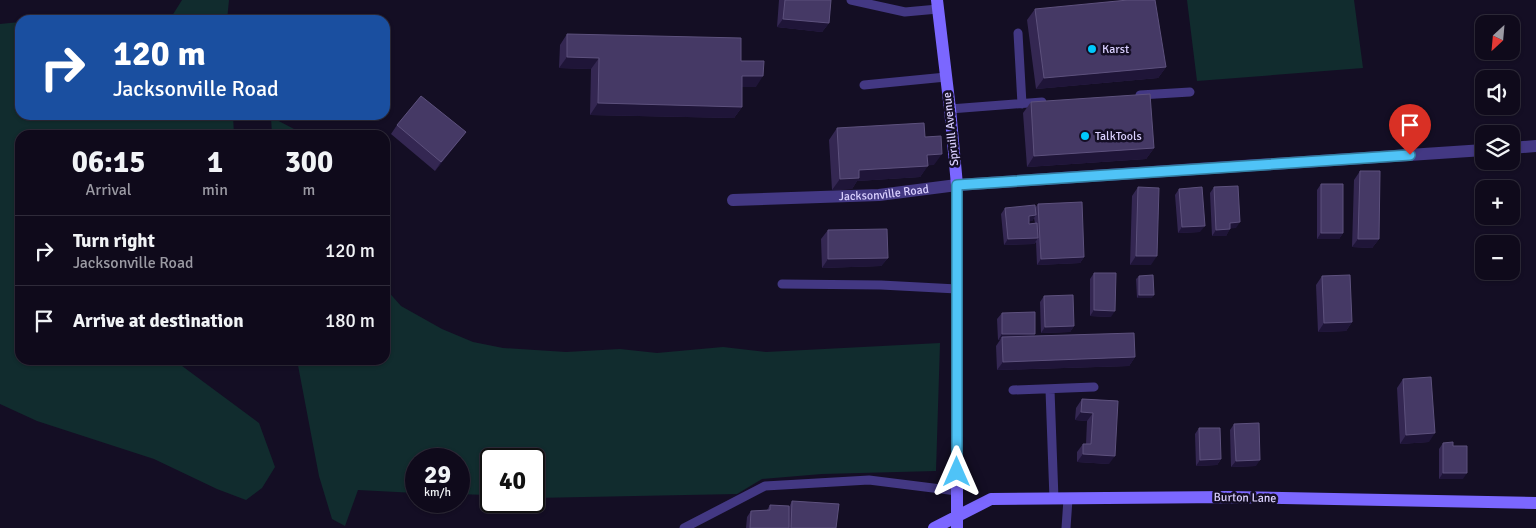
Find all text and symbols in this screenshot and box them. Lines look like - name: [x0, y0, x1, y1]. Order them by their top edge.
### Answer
- north arrow: [1475, 15, 1520, 60]
- map controls: [1475, 15, 1520, 280]
- text: 120 m: [113, 32, 206, 75]
- icon: right: [30, 35, 95, 100]
- place label: Karst: [1102, 42, 1129, 57]
- marker: Karst: [1086, 43, 1098, 55]
- button: sound: [1475, 70, 1520, 115]
- text: Jacksonville Road: [113, 75, 279, 102]
- street label: Spruill Avenue: [940, 91, 962, 167]
- pin: [1389, 104, 1431, 155]
- icon: arrive: [1396, 111, 1424, 139]
- button: layers: [1475, 125, 1520, 170]
- place label: TalkTools: [1095, 129, 1142, 144]
- marker: TalkTools: [1079, 130, 1091, 142]
- text: 06:15: [72, 144, 145, 181]
- text: 1: [207, 144, 223, 181]
- text: 300: [285, 144, 333, 181]
- text: Arrival: [85, 180, 132, 200]
- text: min: [202, 180, 228, 200]
- text: m: [303, 180, 315, 200]
- button: +: [1475, 180, 1520, 225]
- street label: Jacksonville Road: [838, 181, 930, 204]
- text: Turn right: [73, 229, 155, 253]
- button: −: [1475, 235, 1520, 280]
- icon: right: [30, 237, 58, 265]
- text: 120 m: [325, 239, 375, 263]
- text: Jacksonville Road: [73, 253, 193, 273]
- icon: arrive: [30, 307, 58, 335]
- text: Arrive at destination: [73, 309, 244, 333]
- text: 180 m: [325, 309, 375, 333]
- position arrow: [930, 445, 982, 497]
- speed limit sign: 40: [480, 448, 545, 513]
- text: 29: [424, 459, 451, 490]
- text: km/h: [424, 485, 451, 500]
- street label: Burton Lane: [1213, 490, 1277, 506]

